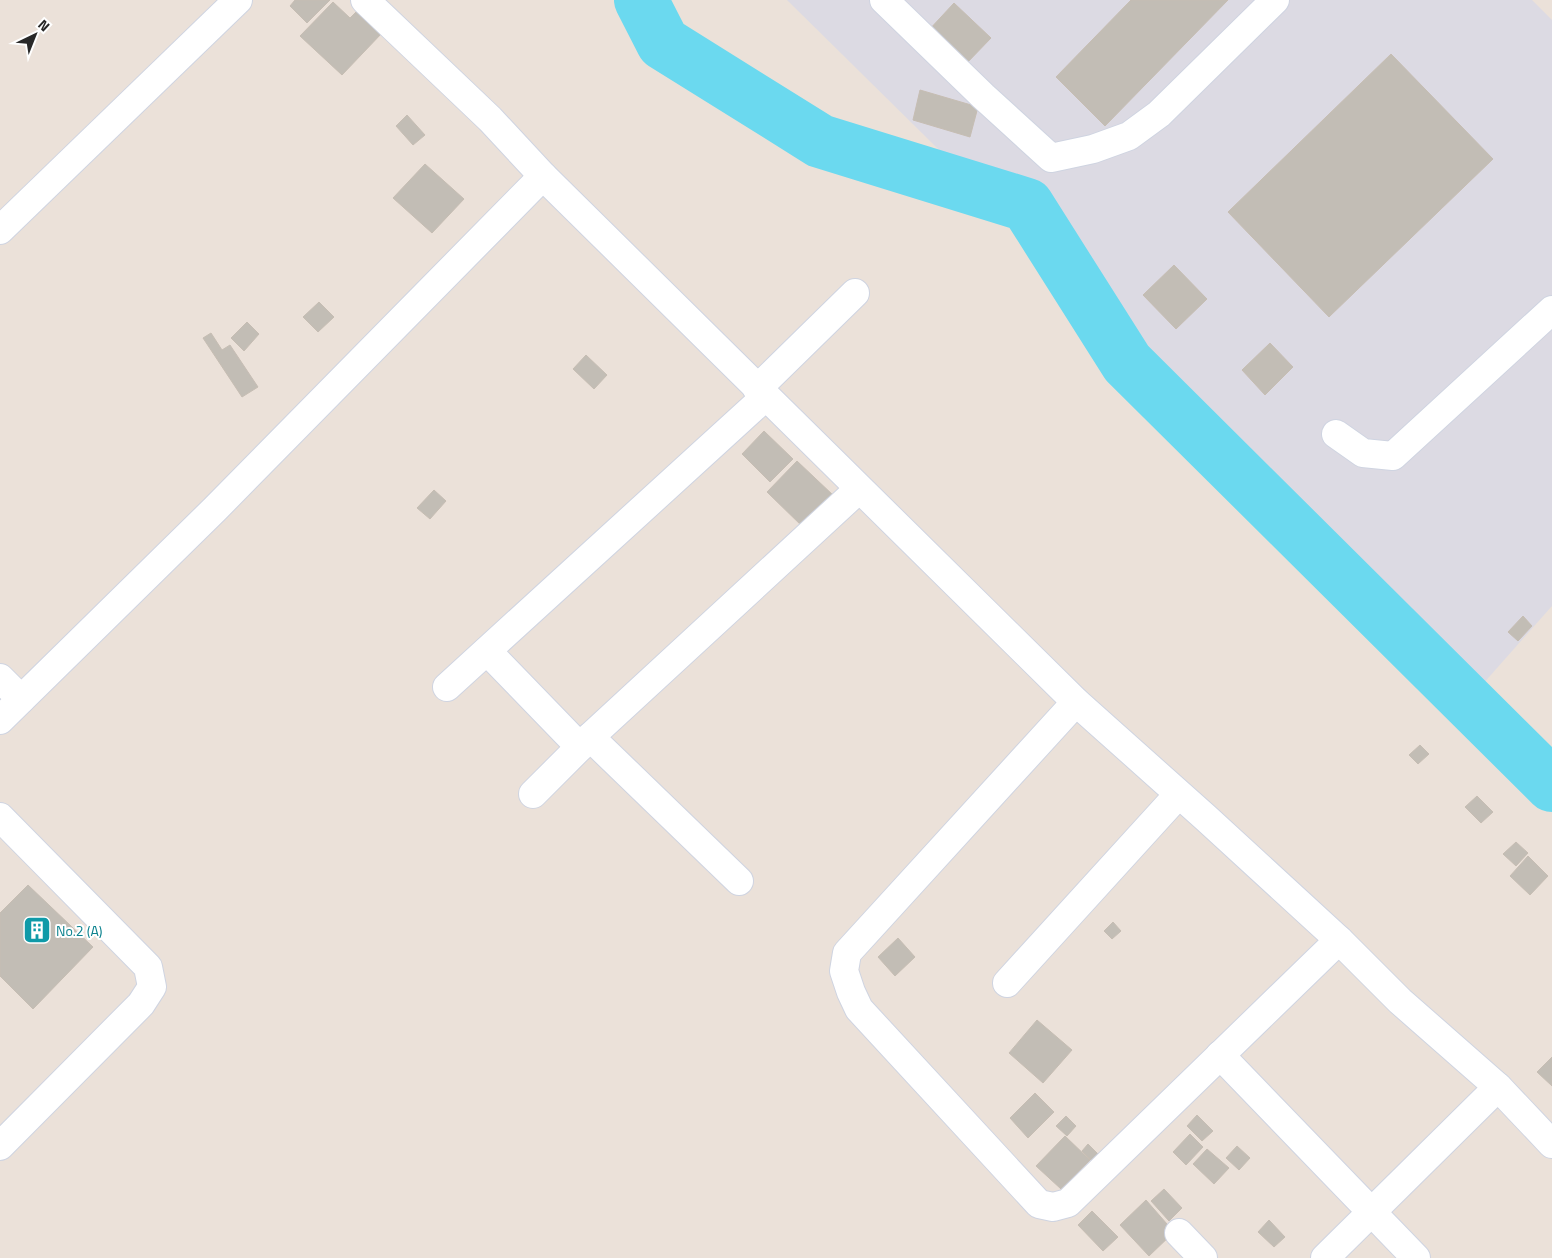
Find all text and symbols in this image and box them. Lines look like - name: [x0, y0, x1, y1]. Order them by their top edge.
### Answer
- north arrow: [10, 10, 60, 60]
- text: N: [33, 14, 55, 36]
- building icon: No.2 (A): [22, 915, 52, 945]
- place label: No.2 (A): [56, 920, 102, 941]

